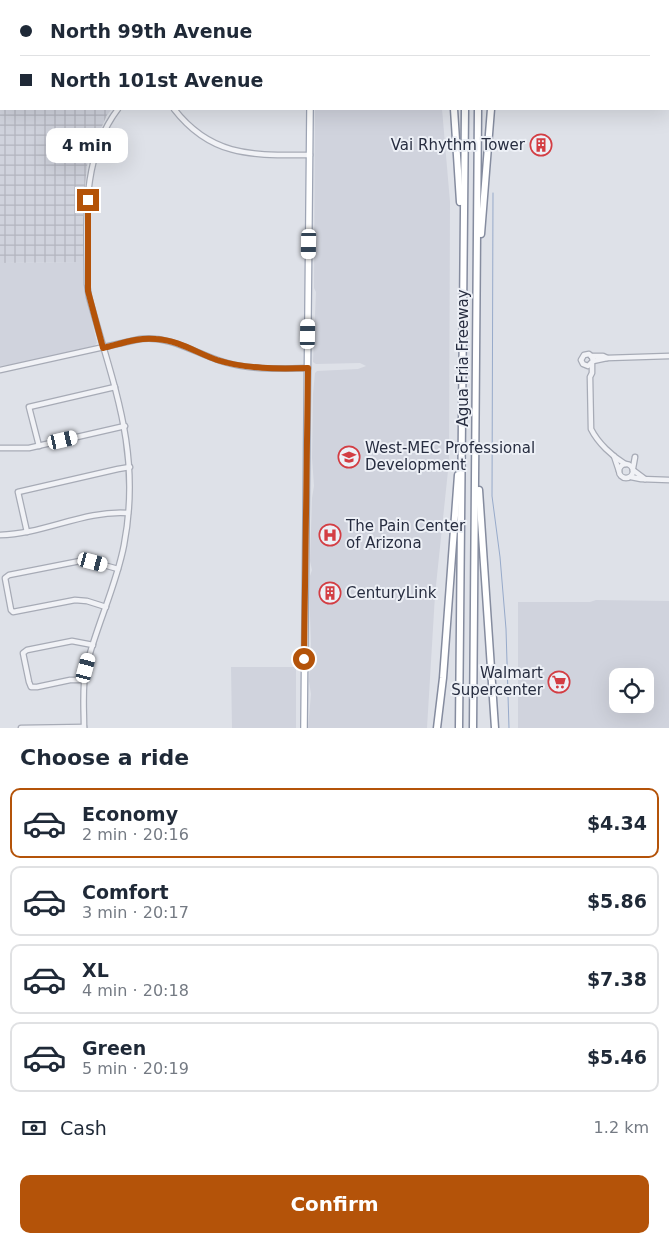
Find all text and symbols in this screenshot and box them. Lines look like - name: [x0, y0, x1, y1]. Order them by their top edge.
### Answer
- text: North 99th Avenue: [50, 20, 252, 42]
- text: North 101st Avenue: [50, 69, 263, 91]
- callout: 4 min: [47, 128, 129, 162]
- building icon: Vai Rhythm Tower: [529, 133, 553, 157]
- text: 4 min: [62, 136, 112, 155]
- place label: Vai Rhythm Tower: [391, 136, 526, 154]
- route end: [77, 189, 99, 211]
- car: [301, 229, 316, 259]
- street label: Agua Fria Freeway: [454, 289, 472, 427]
- car: [300, 319, 315, 349]
- car: [46, 429, 79, 451]
- place label: West-MEC Professional Development: [365, 439, 535, 474]
- school or university icon: West-MEC Professional Development: [337, 445, 361, 469]
- place label: The Pain Center of Arizona: [345, 517, 466, 552]
- hospital icon: The Pain Center of Arizona: [318, 523, 342, 547]
- car: [76, 551, 109, 573]
- building icon: CenturyLink: [318, 581, 342, 605]
- place label: CenturyLink: [346, 584, 437, 602]
- route start: [293, 648, 315, 670]
- car: [74, 652, 97, 684]
- place label: Walmart Supercenter: [451, 664, 544, 699]
- map controls: [609, 668, 654, 713]
- button: locate: [609, 668, 654, 713]
- supermarket icon: Walmart Supercenter: [547, 670, 571, 694]
- text: Choose a ride: [20, 745, 189, 770]
- icon: car: [22, 801, 67, 846]
- text: Economy: [82, 803, 178, 825]
- text: $4.34: [587, 812, 647, 834]
- text: 2 min · 20:16: [82, 825, 189, 844]
- icon: car: [22, 879, 67, 924]
- text: Comfort: [82, 881, 169, 903]
- text: $5.86: [587, 890, 647, 912]
- text: 3 min · 20:17: [82, 903, 189, 922]
- icon: car: [22, 957, 67, 1002]
- text: XL: [82, 959, 109, 981]
- text: $7.38: [587, 968, 647, 990]
- text: 4 min · 20:18: [82, 981, 189, 1000]
- icon: car: [22, 1035, 67, 1080]
- text: Green: [82, 1037, 146, 1059]
- text: $5.46: [587, 1046, 647, 1068]
- text: 5 min · 20:19: [82, 1059, 189, 1078]
- icon: cash: [20, 1114, 48, 1142]
- text: Cash: [60, 1117, 107, 1139]
- text: 1.2 km: [594, 1118, 649, 1137]
- button: Confirm: [20, 1175, 649, 1233]

